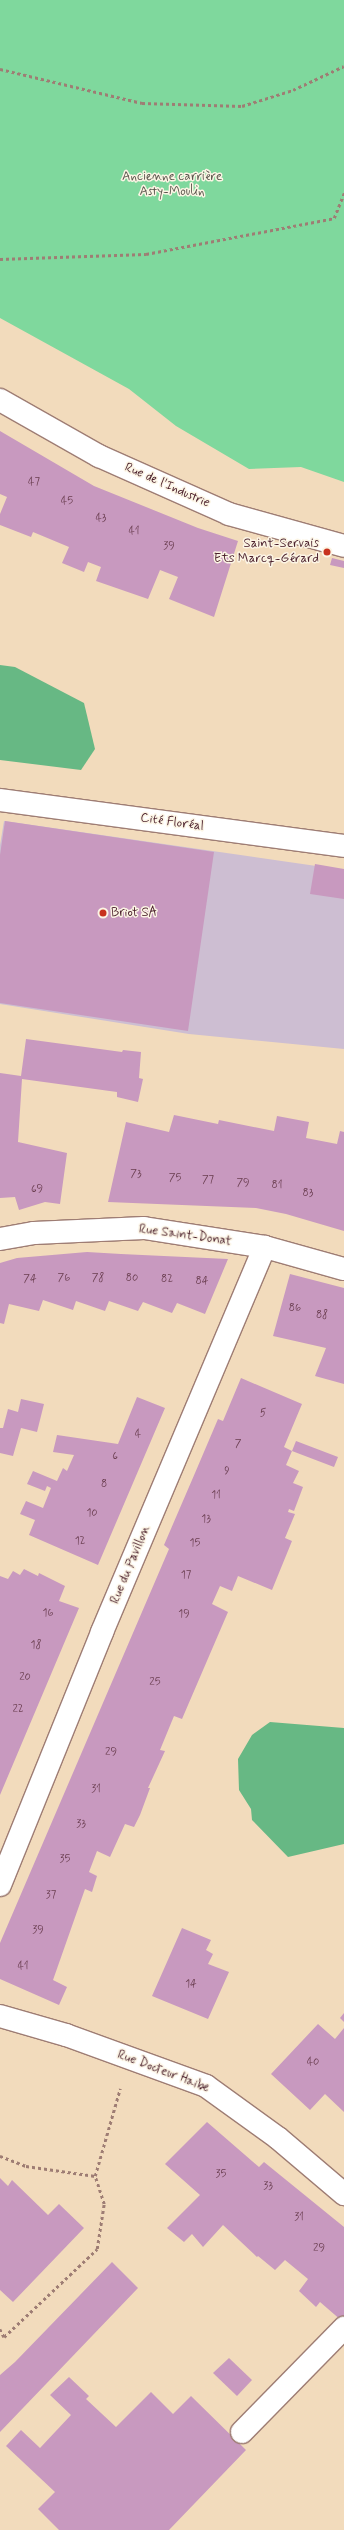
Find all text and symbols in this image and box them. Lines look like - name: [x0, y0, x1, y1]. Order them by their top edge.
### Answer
- park label: Ancienne carrière Asty-Moulin: [122, 170, 222, 201]
- street label: Rue de l'Industrie: [122, 460, 212, 512]
- house number: 47: [28, 475, 40, 489]
- house number: 45: [61, 494, 73, 508]
- house number: 43: [95, 511, 107, 525]
- house number: 41: [128, 524, 140, 538]
- place label: Saint-Servais Ets Marcq-Gérard: [215, 537, 319, 568]
- house number: 39: [163, 539, 175, 553]
- marker: Saint-Servais Ets Marcq-Gérard: [322, 547, 332, 557]
- street label: Cité Floréal: [139, 811, 205, 835]
- place label: Briot SA: [111, 905, 157, 921]
- marker: Briot SA: [98, 908, 108, 918]
- house number: 73: [130, 1167, 142, 1181]
- house number: 75: [169, 1171, 181, 1185]
- house number: 77: [202, 1173, 214, 1187]
- house number: 79: [236, 1176, 250, 1190]
- house number: 81: [272, 1178, 282, 1192]
- house number: 69: [31, 1182, 43, 1196]
- house number: 83: [303, 1186, 313, 1200]
- street label: Rue Saint-Donat: [138, 1222, 232, 1250]
- house number: 76: [58, 1271, 70, 1285]
- house number: 78: [92, 1271, 104, 1285]
- house number: 80: [126, 1271, 138, 1285]
- house number: 74: [23, 1272, 37, 1286]
- house number: 82: [161, 1272, 173, 1286]
- house number: 84: [196, 1274, 208, 1288]
- house number: 86: [289, 1301, 301, 1315]
- house number: 88: [316, 1308, 328, 1322]
- house number: 5: [260, 1406, 266, 1420]
- house number: 4: [135, 1427, 141, 1441]
- house number: 7: [235, 1437, 241, 1451]
- house number: 6: [112, 1449, 118, 1463]
- house number: 9: [224, 1464, 230, 1478]
- house number: 8: [101, 1477, 107, 1491]
- house number: 11: [211, 1488, 221, 1502]
- house number: 10: [86, 1506, 98, 1520]
- house number: 13: [201, 1512, 211, 1526]
- street label: Rue du Pavillon: [108, 1525, 154, 1605]
- house number: 12: [75, 1534, 85, 1548]
- house number: 15: [190, 1536, 200, 1550]
- house number: 17: [181, 1568, 191, 1582]
- house number: 16: [43, 1606, 53, 1620]
- house number: 19: [178, 1607, 190, 1621]
- house number: 18: [31, 1638, 41, 1652]
- house number: 20: [19, 1670, 31, 1684]
- house number: 25: [149, 1675, 161, 1689]
- house number: 22: [12, 1702, 24, 1716]
- house number: 29: [105, 1745, 117, 1759]
- house number: 31: [91, 1782, 101, 1796]
- house number: 33: [76, 1817, 86, 1831]
- house number: 35: [60, 1852, 70, 1866]
- house number: 37: [46, 1888, 56, 1902]
- house number: 39: [32, 1923, 44, 1937]
- house number: 41: [17, 1959, 29, 1973]
- house number: 14: [185, 1977, 197, 1991]
- street label: Rue Docteur Haibe: [114, 2047, 212, 2097]
- house number: 40: [307, 2055, 319, 2069]
- house number: 35: [216, 2167, 226, 2181]
- house number: 33: [263, 2179, 273, 2193]
- house number: 31: [294, 2210, 304, 2224]
- house number: 29: [313, 2241, 325, 2255]

